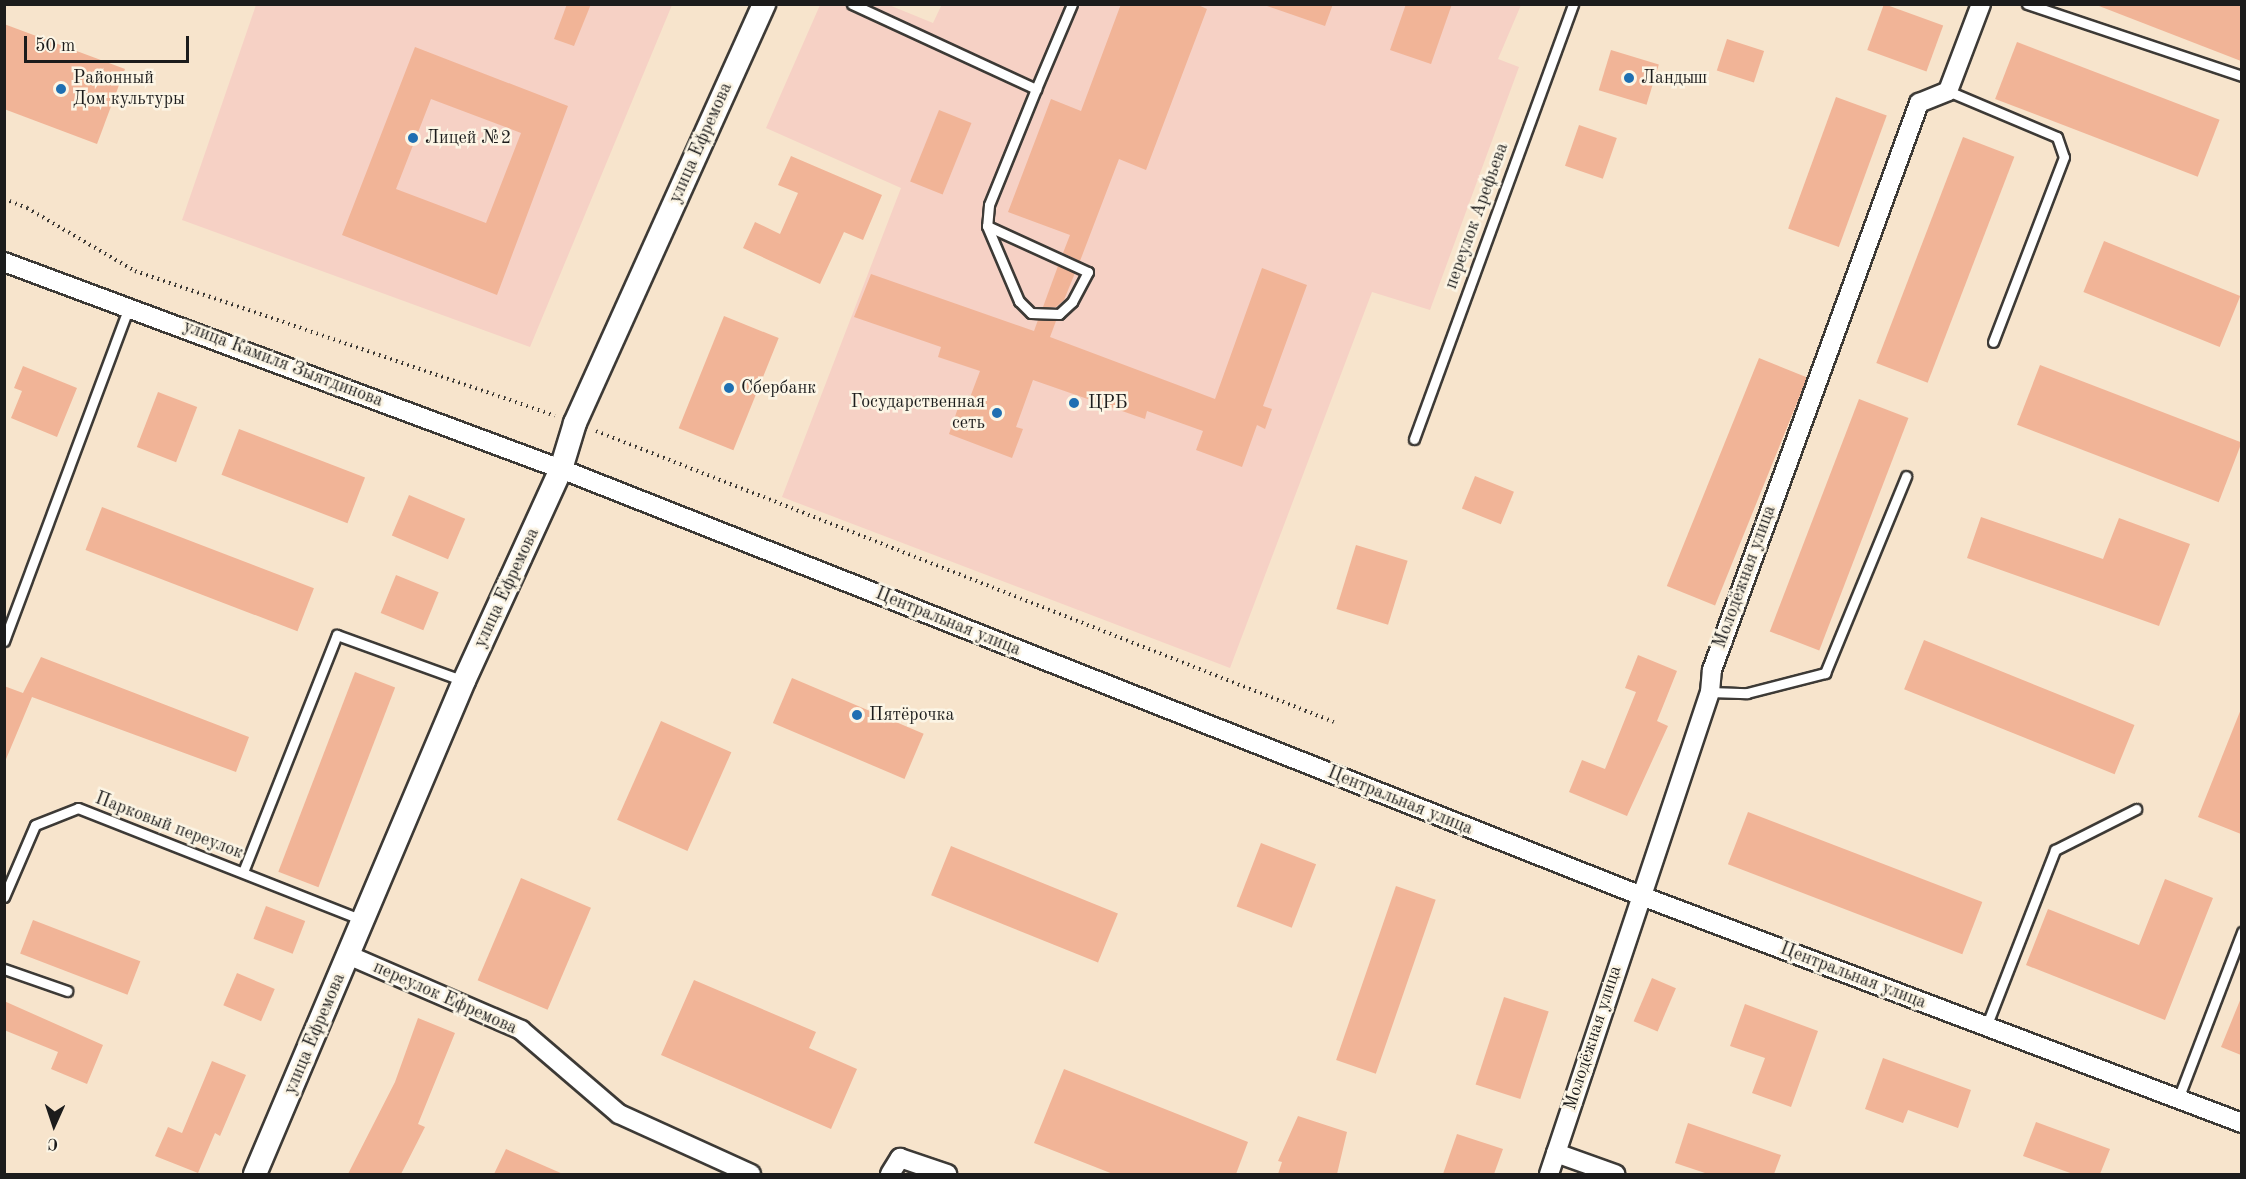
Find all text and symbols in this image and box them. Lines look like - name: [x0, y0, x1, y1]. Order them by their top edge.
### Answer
- scale bar: [27, 24, 192, 62]
- text: 50 m: [35, 37, 75, 55]
- place label: Ландыш: [1641, 67, 1707, 89]
- place label: Районный Дом культуры: [73, 68, 185, 110]
- marker: Ландыш: [1622, 71, 1636, 85]
- street label: улица Ефремова: [665, 79, 737, 207]
- marker: Районный Дом культуры: [54, 82, 68, 96]
- place label: Лицей №2: [425, 127, 511, 149]
- marker: Лицей №2: [406, 131, 420, 145]
- street label: переулок Арефьева: [1441, 140, 1513, 292]
- street label: улица Камиля Зыятдинова: [180, 316, 386, 412]
- place label: Сбербанк: [741, 377, 816, 399]
- marker: Сбербанк: [722, 381, 736, 395]
- place label: Государственная сеть: [851, 392, 985, 434]
- place label: ЦРБ: [1088, 392, 1127, 414]
- marker: ЦРБ: [1065, 394, 1083, 412]
- marker: Государственная сеть: [990, 406, 1004, 420]
- street label: Молодёжная улица: [1709, 502, 1781, 652]
- street label: улица Ефремова: [470, 525, 544, 651]
- street label: Центральная улица: [872, 583, 1024, 661]
- place label: Пятёрочка: [869, 704, 954, 726]
- marker: Пятёрочка: [850, 708, 864, 722]
- street label: Центральная улица: [1324, 762, 1476, 840]
- street label: Парковый переулок: [92, 788, 246, 864]
- street label: Центральная улица: [1777, 938, 1929, 1014]
- street label: переулок Ефремова: [370, 957, 520, 1039]
- street label: Молодёжная улица: [1559, 963, 1627, 1113]
- street label: улица Ефремова: [280, 970, 350, 1098]
- north arrow: [24, 1095, 84, 1155]
- text: С: [47, 1135, 59, 1151]

